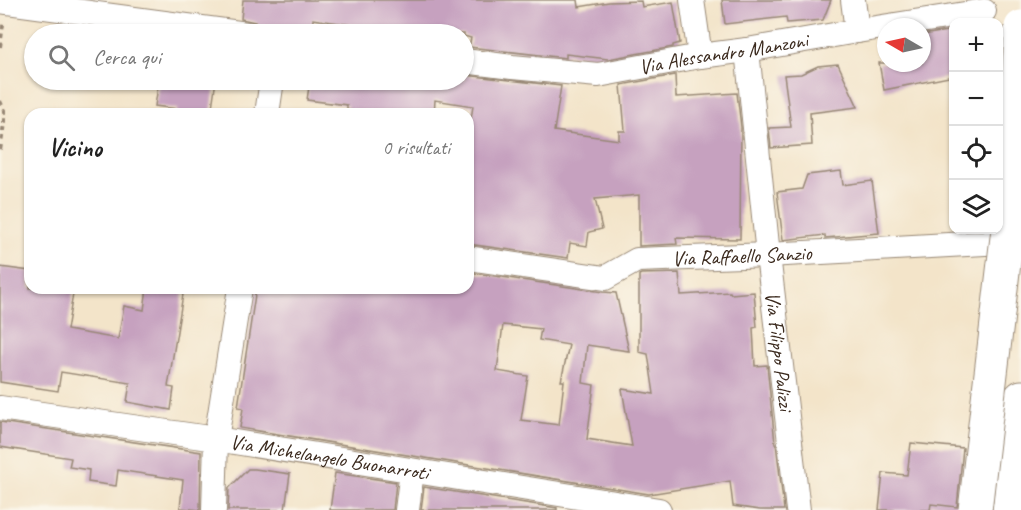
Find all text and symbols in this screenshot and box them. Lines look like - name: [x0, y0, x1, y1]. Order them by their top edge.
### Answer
- north arrow: [877, 18, 931, 72]
- map controls: [949, 18, 1003, 234]
- button: +: [949, 18, 1003, 72]
- search box: [24, 24, 474, 90]
- street label: Via Alessandro Manzoni: [637, 26, 813, 80]
- icon: search: [45, 41, 78, 74]
- text: Cerca qui: [93, 43, 161, 71]
- button: −: [949, 72, 1003, 126]
- button: locate: [949, 126, 1003, 180]
- text: Vicino: [48, 131, 102, 164]
- text: 0 risultati: [382, 135, 450, 160]
- button: layers: [949, 180, 1003, 234]
- street label: Via Raffaello Sanzio: [671, 240, 814, 272]
- street label: Via Filippo Palizzi: [759, 290, 800, 415]
- street label: Via Michelangelo Buonarroti: [228, 428, 433, 486]

